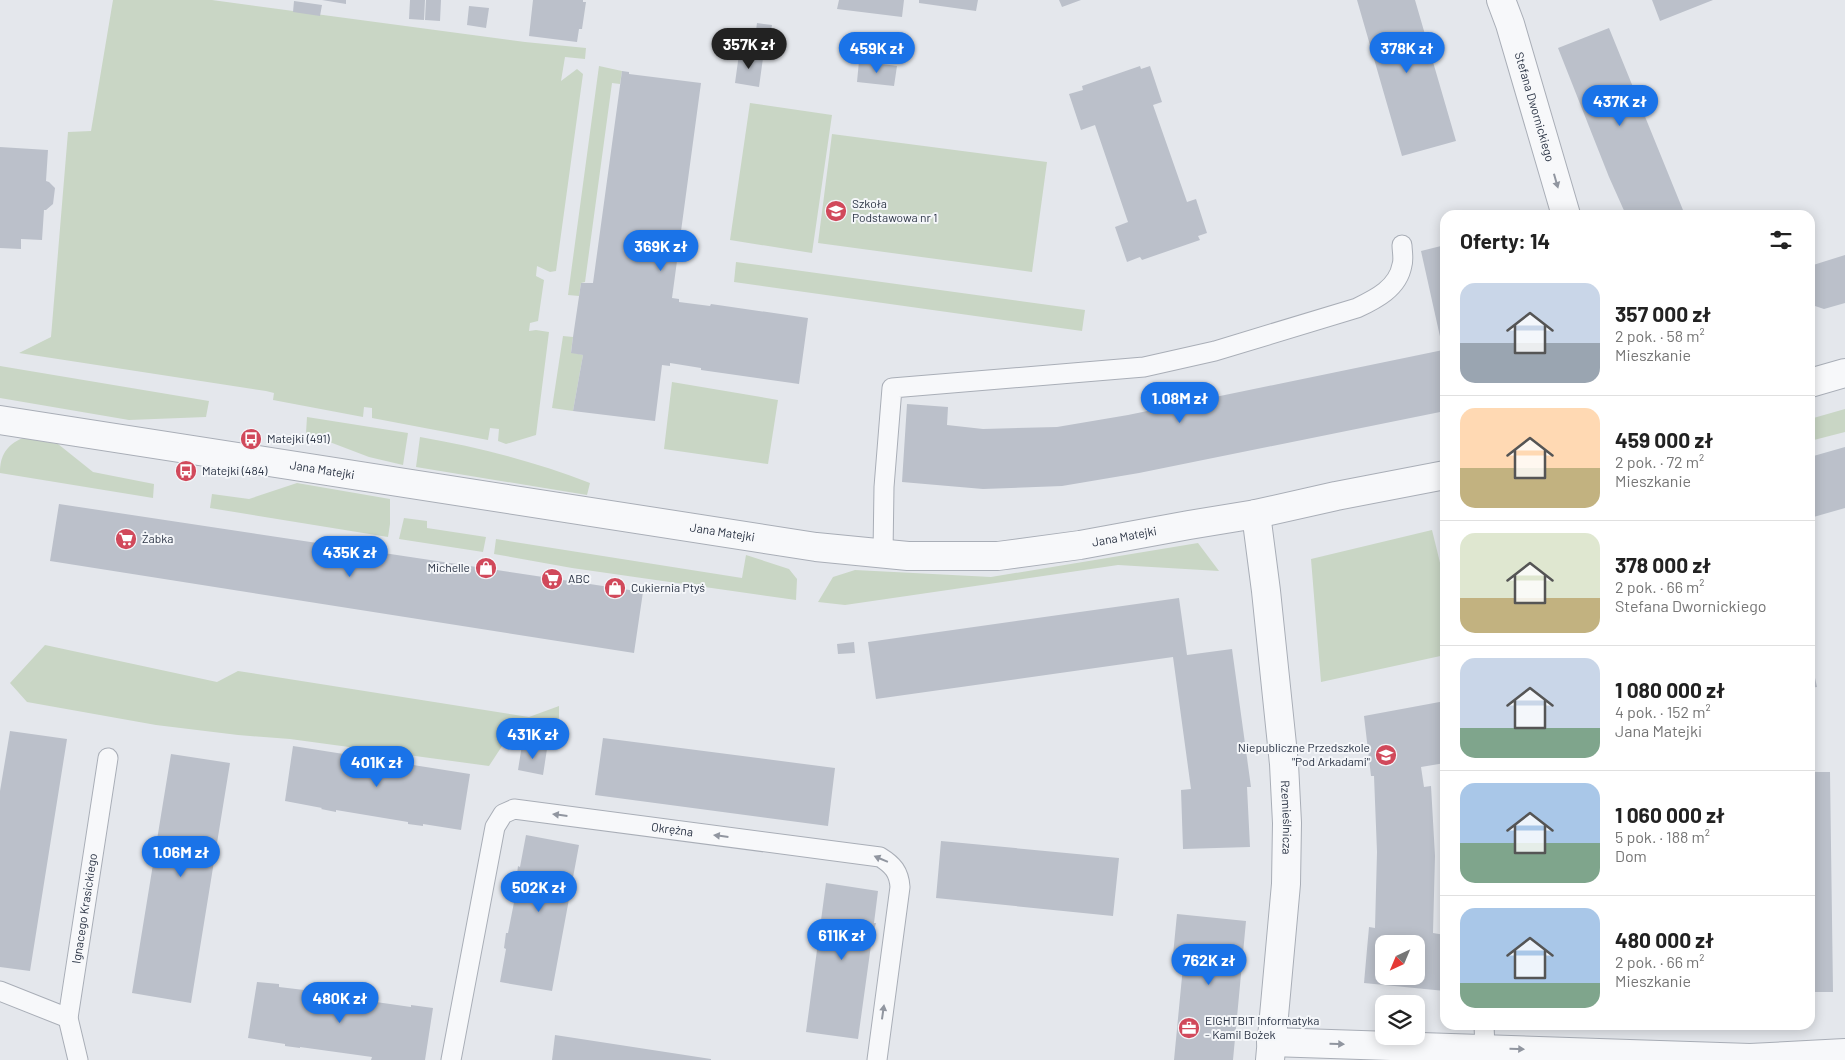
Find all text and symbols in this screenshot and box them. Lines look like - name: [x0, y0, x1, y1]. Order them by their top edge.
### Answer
- pin: 357K zł: [703, 28, 795, 70]
- pin: 459K zł: [831, 32, 923, 74]
- pin: 378K zł: [1361, 32, 1453, 74]
- text: 357K zł: [723, 34, 775, 53]
- text: 459K zł: [850, 38, 904, 57]
- text: 378K zł: [1381, 38, 1433, 57]
- street label: Stefana Dwornickiego: [1513, 50, 1558, 163]
- pin: 437K zł: [1574, 84, 1666, 127]
- text: 437K zł: [1593, 91, 1647, 110]
- one-way arrow: [1552, 173, 1560, 188]
- place label: Szkoła Podstawowa nr 1: [852, 196, 937, 224]
- school or university icon: Szkoła Podstawowa nr 1: [824, 199, 848, 223]
- icon: filters: [1767, 226, 1795, 254]
- text: Oferty: 14: [1460, 228, 1550, 253]
- pin: 369K zł: [615, 230, 707, 272]
- text: 369K zł: [634, 236, 688, 255]
- text: 357 000 zł: [1615, 301, 1711, 326]
- icon: home: [1500, 303, 1560, 363]
- text: 2 pok. · 58 m²: [1615, 326, 1705, 345]
- text: Mieszkanie: [1615, 345, 1691, 364]
- pin: 1.08M zł: [1128, 382, 1232, 424]
- text: 1.08M zł: [1152, 388, 1208, 407]
- bus stop icon: Matejki (491): [239, 427, 263, 451]
- text: 459 000 zł: [1615, 427, 1713, 452]
- icon: home: [1500, 428, 1560, 488]
- place label: Matejki (491): [267, 431, 331, 445]
- text: 2 pok. · 72 m²: [1615, 452, 1704, 471]
- street label: Jana Matejki: [289, 457, 356, 481]
- bus stop icon: Matejki (484): [174, 459, 198, 483]
- place label: Matejki (484): [202, 463, 268, 477]
- text: Mieszkanie: [1615, 471, 1691, 490]
- street label: Jana Matejki: [689, 519, 756, 543]
- street label: Jana Matejki: [1091, 523, 1158, 549]
- supermarket icon: Żabka: [114, 527, 138, 551]
- place label: Żabka: [142, 531, 173, 545]
- pin: 435K zł: [304, 536, 396, 578]
- text: 435K zł: [323, 542, 377, 561]
- text: 378 000 zł: [1615, 552, 1711, 577]
- icon: home: [1500, 553, 1560, 613]
- shop icon: Michelle: [474, 556, 498, 580]
- place label: Michelle: [427, 560, 470, 574]
- supermarket icon: ABC: [540, 567, 564, 591]
- place label: ABC: [568, 571, 590, 585]
- shop icon: Cukiernia Ptyś: [603, 576, 627, 600]
- text: 2 pok. · 66 m²: [1615, 577, 1705, 596]
- place label: Cukiernia Ptyś: [631, 580, 705, 594]
- text: Stefana Dwornickiego: [1615, 596, 1766, 615]
- text: 1 080 000 zł: [1615, 677, 1725, 702]
- icon: home: [1500, 678, 1560, 738]
- text: 4 pok. · 152 m²: [1615, 702, 1711, 721]
- pin: 431K zł: [487, 718, 579, 760]
- text: Jana Matejki: [1615, 721, 1702, 740]
- text: 431K zł: [507, 724, 559, 743]
- place label: Niepubliczne Przedszkole "Pod Arkadami": [1238, 740, 1370, 768]
- school or university icon: Niepubliczne Przedszkole "Pod Arkadami": [1374, 743, 1398, 767]
- pin: 401K zł: [331, 746, 423, 788]
- text: 401K zł: [351, 752, 403, 771]
- street label: Rzemieślnicza: [1279, 780, 1295, 855]
- text: 1 060 000 zł: [1615, 802, 1725, 827]
- icon: home: [1500, 803, 1560, 863]
- one-way arrow: [552, 811, 568, 819]
- street label: Okrężna: [651, 819, 694, 838]
- text: 5 pok. · 188 m²: [1615, 827, 1710, 846]
- one-way arrow: [713, 832, 729, 840]
- pin: 1.06M zł: [129, 836, 233, 878]
- text: 1.06M zł: [153, 842, 209, 861]
- text: Dom: [1615, 846, 1647, 865]
- street label: Ignacego Krasickiego: [68, 852, 99, 964]
- one-way arrow: [874, 855, 888, 863]
- pin: 502K zł: [493, 870, 585, 913]
- text: 502K zł: [512, 877, 566, 896]
- pin: 611K zł: [796, 918, 888, 961]
- text: 611K zł: [818, 925, 866, 944]
- text: 480 000 zł: [1615, 927, 1714, 952]
- icon: home: [1500, 928, 1560, 988]
- north arrow: [1375, 935, 1425, 985]
- map controls: [1375, 935, 1425, 1045]
- pin: 762K zł: [1163, 944, 1255, 986]
- text: 762K zł: [1182, 950, 1236, 969]
- text: 2 pok. · 66 m²: [1615, 952, 1705, 971]
- text: Mieszkanie: [1615, 971, 1691, 990]
- pin: 480K zł: [294, 982, 386, 1024]
- text: 480K zł: [313, 988, 368, 1007]
- button: layers: [1375, 995, 1425, 1045]
- one-way arrow: [879, 1003, 887, 1019]
- place label: EIGHTBIT Informatyka - Kamil Bożek: [1205, 1013, 1319, 1041]
- office icon: EIGHTBIT Informatyka - Kamil Bożek: [1177, 1016, 1201, 1040]
- one-way arrow: [1330, 1040, 1346, 1048]
- one-way arrow: [1510, 1046, 1526, 1054]

